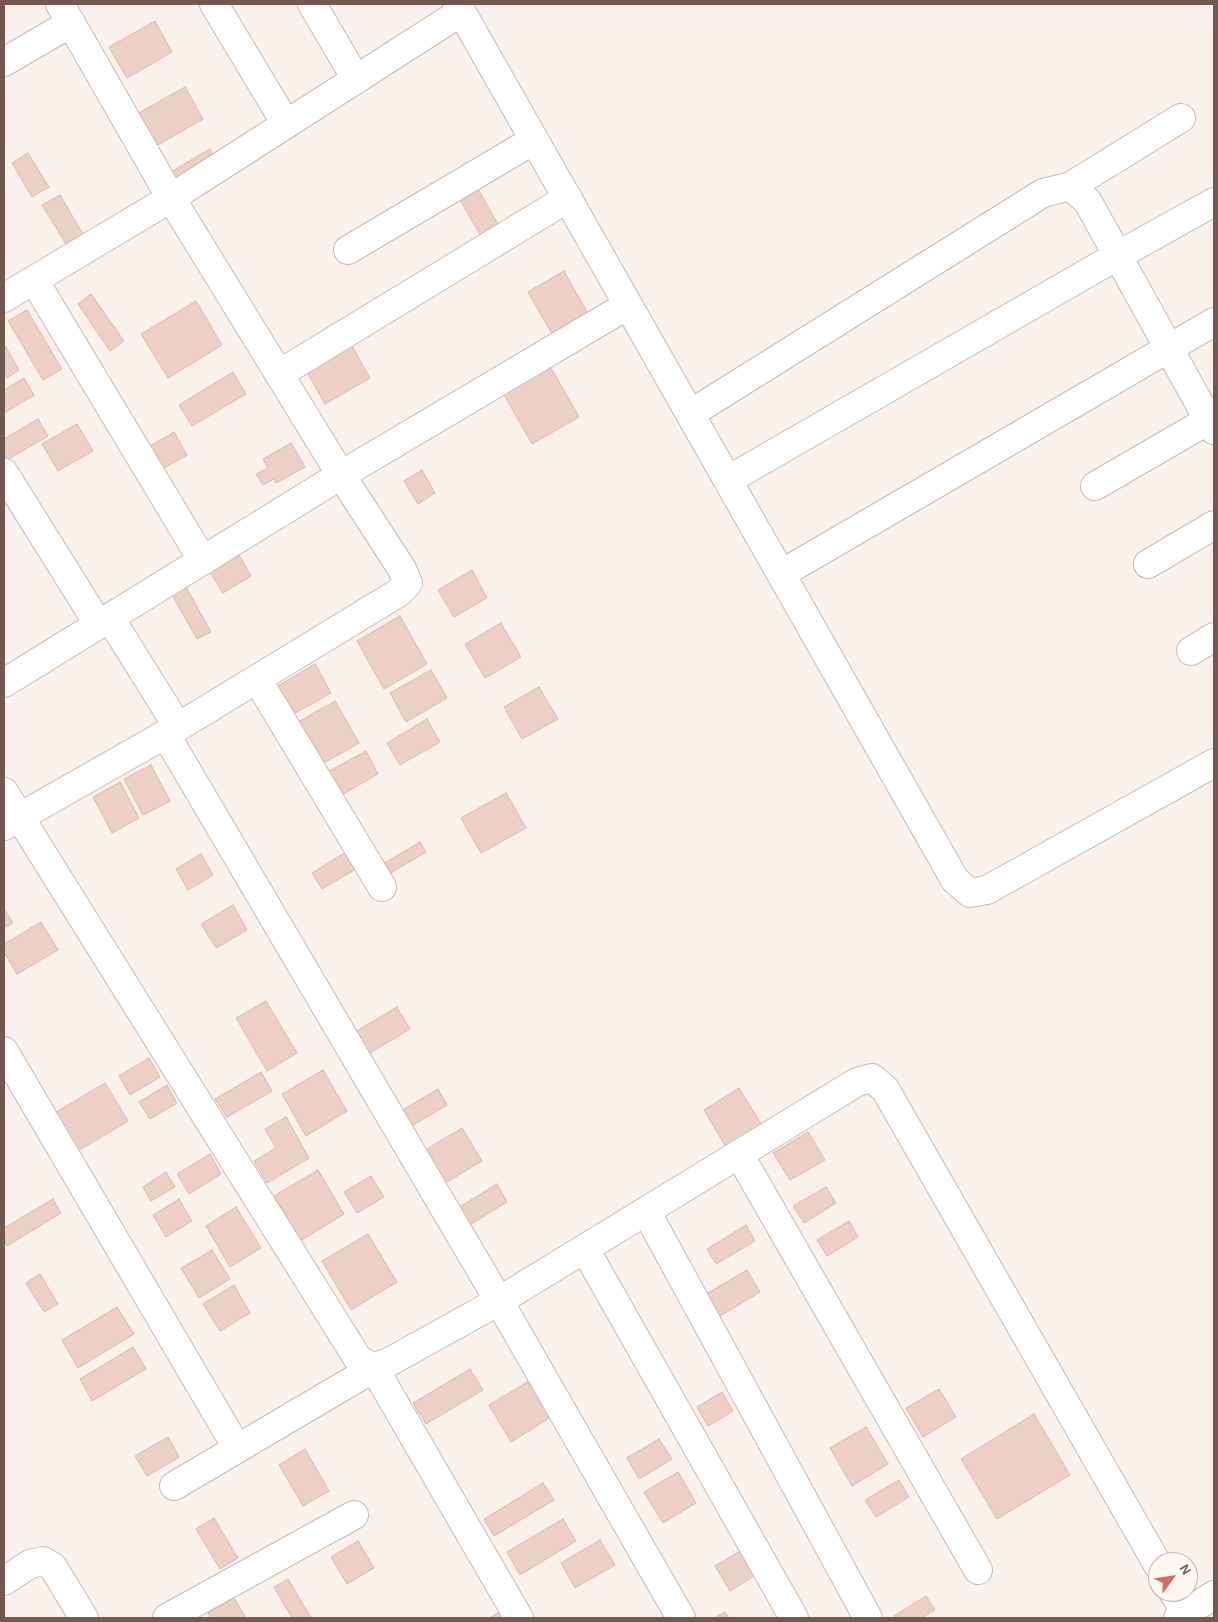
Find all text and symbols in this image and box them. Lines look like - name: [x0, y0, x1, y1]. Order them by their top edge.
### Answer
- north arrow: [1148, 1552, 1198, 1602]
- text: N: [1176, 1561, 1195, 1578]

